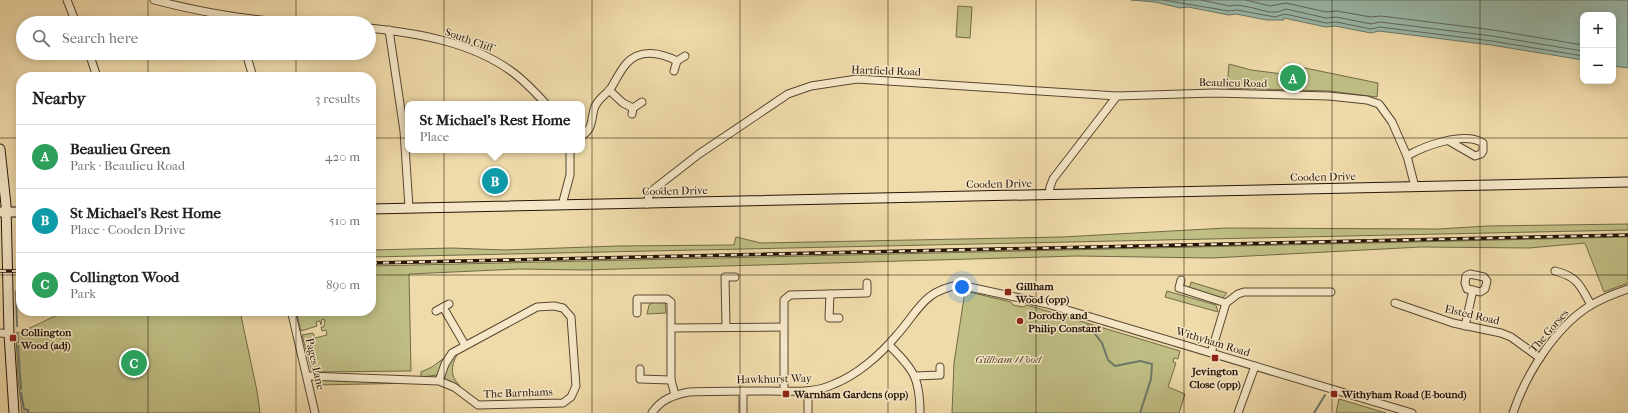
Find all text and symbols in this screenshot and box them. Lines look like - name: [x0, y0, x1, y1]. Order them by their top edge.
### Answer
- map controls: [1580, 12, 1616, 84]
- button: +: [1580, 12, 1616, 48]
- search box: [16, 16, 376, 60]
- street label: South Cliff: [443, 25, 497, 56]
- icon: search: [30, 27, 52, 49]
- text: Search here: [62, 29, 138, 47]
- button: −: [1580, 48, 1616, 84]
- street label: Hartfield Road: [851, 63, 922, 79]
- pin: A: [1280, 63, 1306, 93]
- street label: Beaulieu Road: [1199, 76, 1268, 90]
- text: Nearby: [32, 88, 86, 108]
- text: 3 results: [315, 91, 360, 106]
- popup: [405, 101, 585, 153]
- text: St Michael's Rest Home: [420, 111, 570, 129]
- text: Place: [420, 129, 449, 144]
- text: Beaulieu Green: [70, 140, 171, 158]
- text: A: [41, 149, 49, 164]
- text: 420 m: [325, 149, 360, 164]
- text: Park · Beaulieu Road: [70, 158, 185, 173]
- pin: B: [482, 166, 508, 196]
- street label: Cooden Drive: [1290, 170, 1356, 184]
- street label: Cooden Drive: [966, 177, 1032, 191]
- street label: Cooden Drive: [642, 184, 708, 198]
- text: St Michael's Rest Home: [70, 204, 221, 222]
- text: B: [41, 213, 49, 228]
- text: 510 m: [329, 213, 360, 228]
- text: Place · Cooden Drive: [70, 222, 185, 237]
- text: Collington Wood: [70, 268, 179, 286]
- text: C: [41, 277, 49, 292]
- text: 890 m: [326, 277, 360, 292]
- your location: [952, 277, 972, 297]
- place label: Gillham Wood (opp): [1015, 280, 1069, 306]
- text: Park: [70, 286, 96, 301]
- marker: Gillham Wood (opp): [1003, 287, 1013, 297]
- street label: Elsted Road: [1443, 302, 1502, 328]
- street label: The Gorses: [1527, 307, 1571, 355]
- place label: Dorothy and Philip Constant: [1027, 309, 1102, 335]
- marker: Dorothy and Philip Constant: [1015, 316, 1025, 326]
- street label: Withyham Road: [1173, 324, 1253, 360]
- place label: Collington Wood (adj): [20, 326, 72, 352]
- marker: Collington Wood (adj): [8, 333, 18, 343]
- street label: Pages Lane: [303, 337, 327, 392]
- pin: C: [121, 348, 147, 378]
- park label: Gillham Wood: [975, 353, 1042, 366]
- marker: Jevington Close (opp): [1210, 353, 1220, 363]
- place label: Jevington Close (opp): [1189, 365, 1241, 391]
- street label: Hawkhurst Way: [736, 372, 813, 386]
- street label: The Barnhams: [483, 385, 553, 401]
- place label: Warnham Gardens (opp): [793, 388, 908, 401]
- place label: Withyham Road (E-bound): [1341, 388, 1467, 401]
- marker: Warnham Gardens (opp): [781, 389, 791, 399]
- marker: Withyham Road (E-bound): [1329, 389, 1339, 399]

